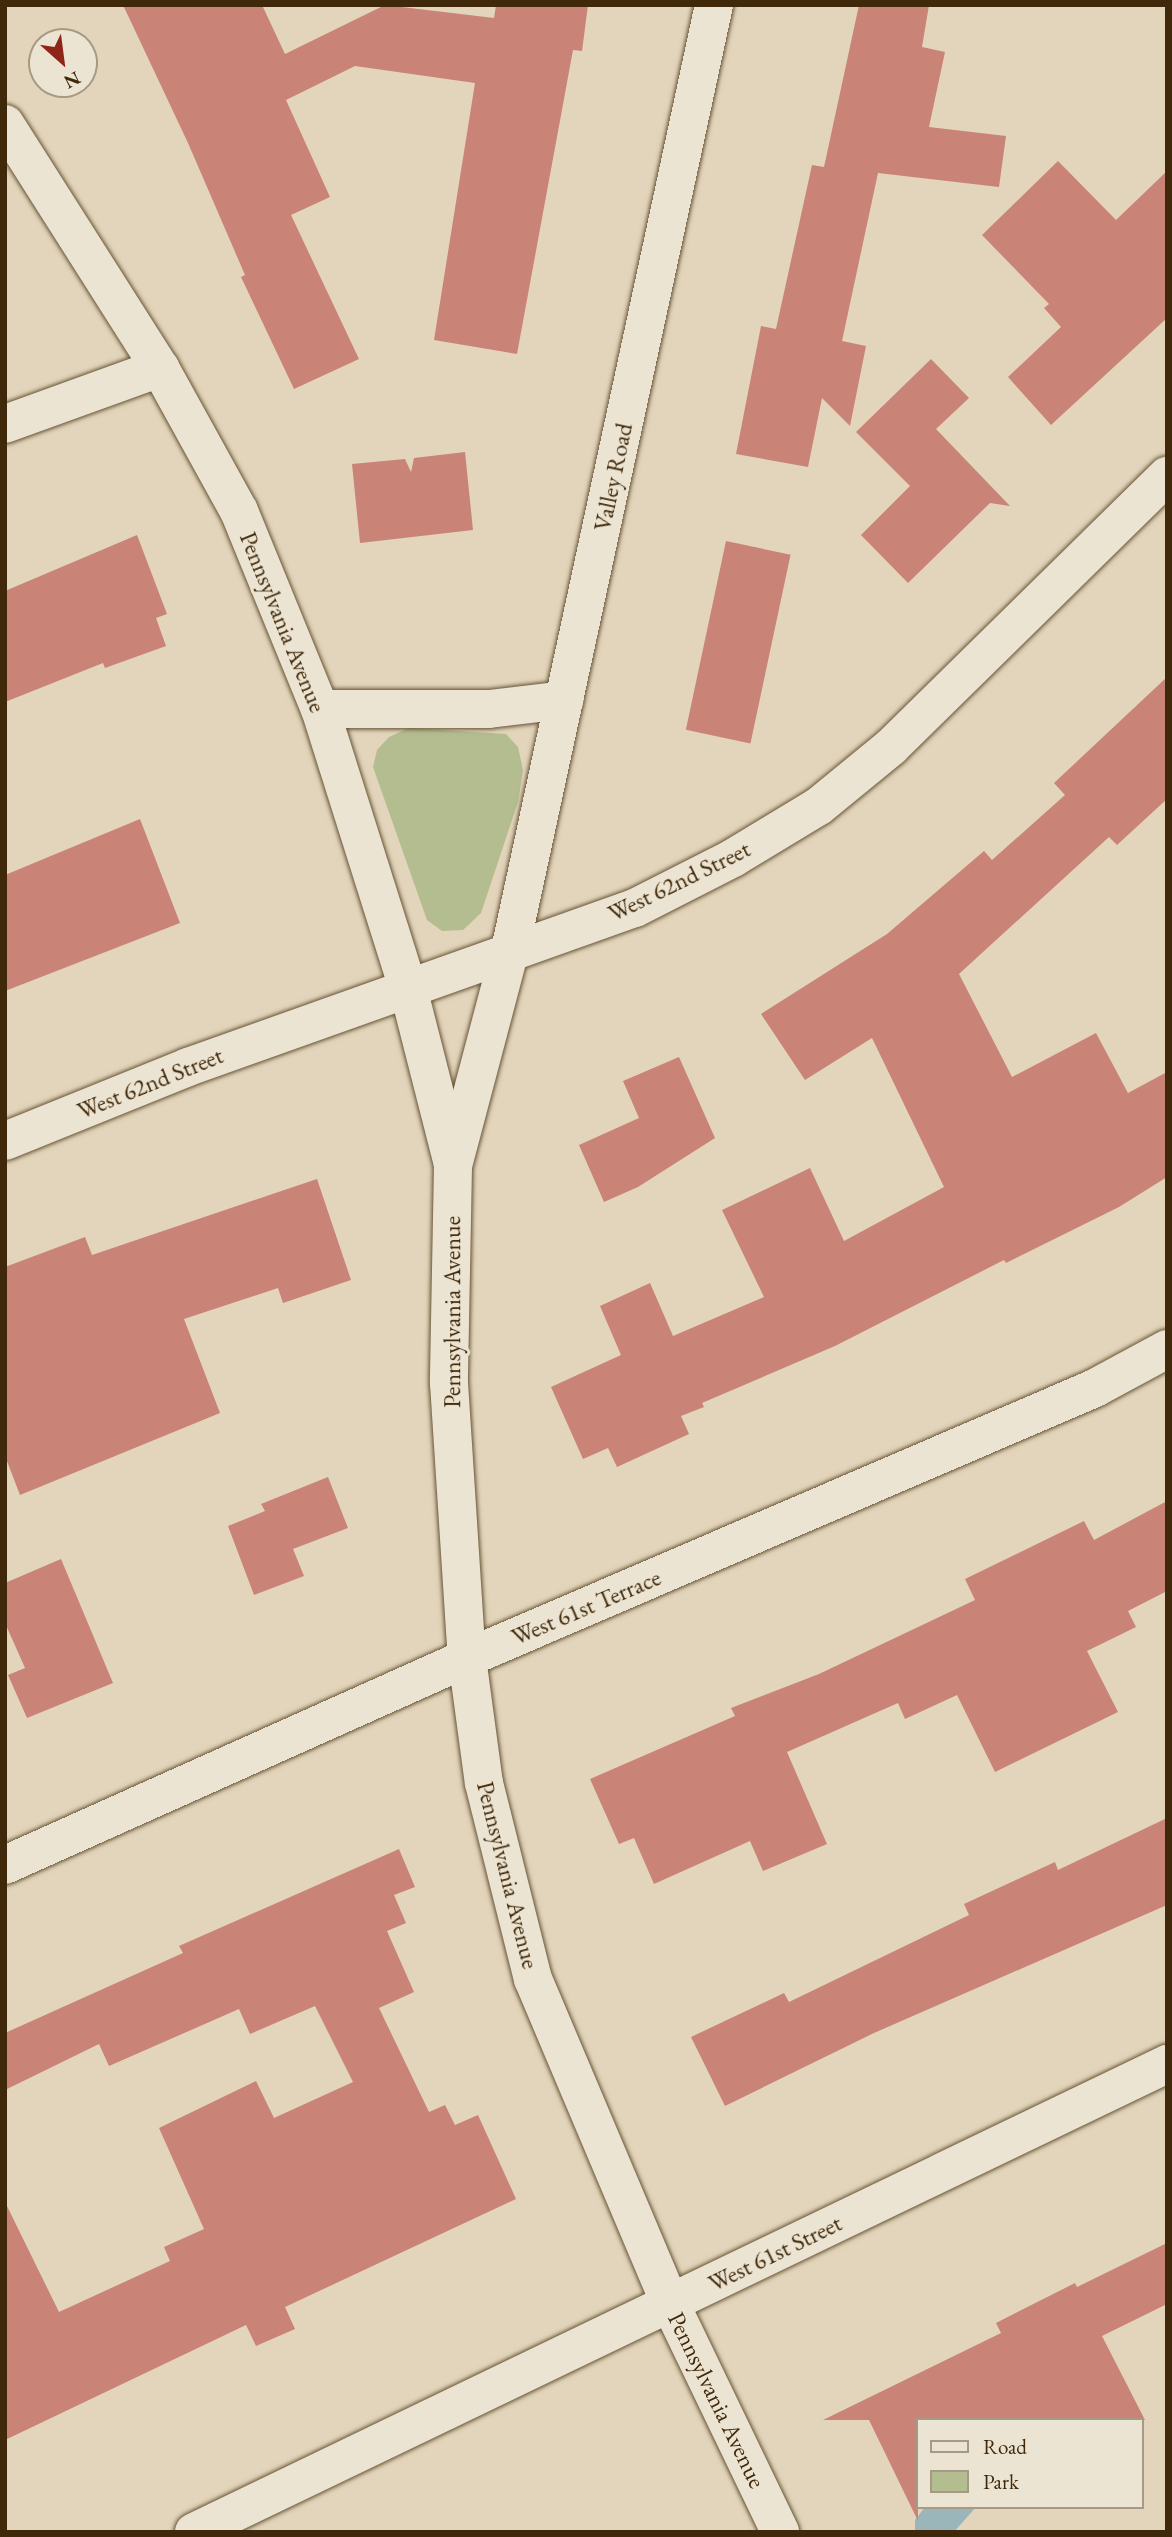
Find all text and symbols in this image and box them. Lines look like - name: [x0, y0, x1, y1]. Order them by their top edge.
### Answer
- north arrow: [28, 28, 98, 98]
- text: N: [59, 66, 85, 95]
- street label: Valley Road: [588, 420, 638, 534]
- street label: Pennsylvania Avenue: [234, 528, 332, 716]
- street label: West 62nd Street: [603, 834, 755, 928]
- street label: West 62nd Street: [73, 1041, 227, 1125]
- street label: Pennsylvania Avenue: [438, 1216, 466, 1408]
- street label: West 61st Terrace: [507, 1563, 665, 1651]
- street label: Pennsylvania Avenue: [471, 1778, 545, 1972]
- street label: West 61st Street: [704, 2208, 846, 2298]
- street label: Pennsylvania Avenue: [662, 2307, 772, 2493]
- legend: [916, 2418, 1144, 2509]
- text: Road: [983, 2433, 1027, 2460]
- text: Park: [983, 2468, 1019, 2495]

